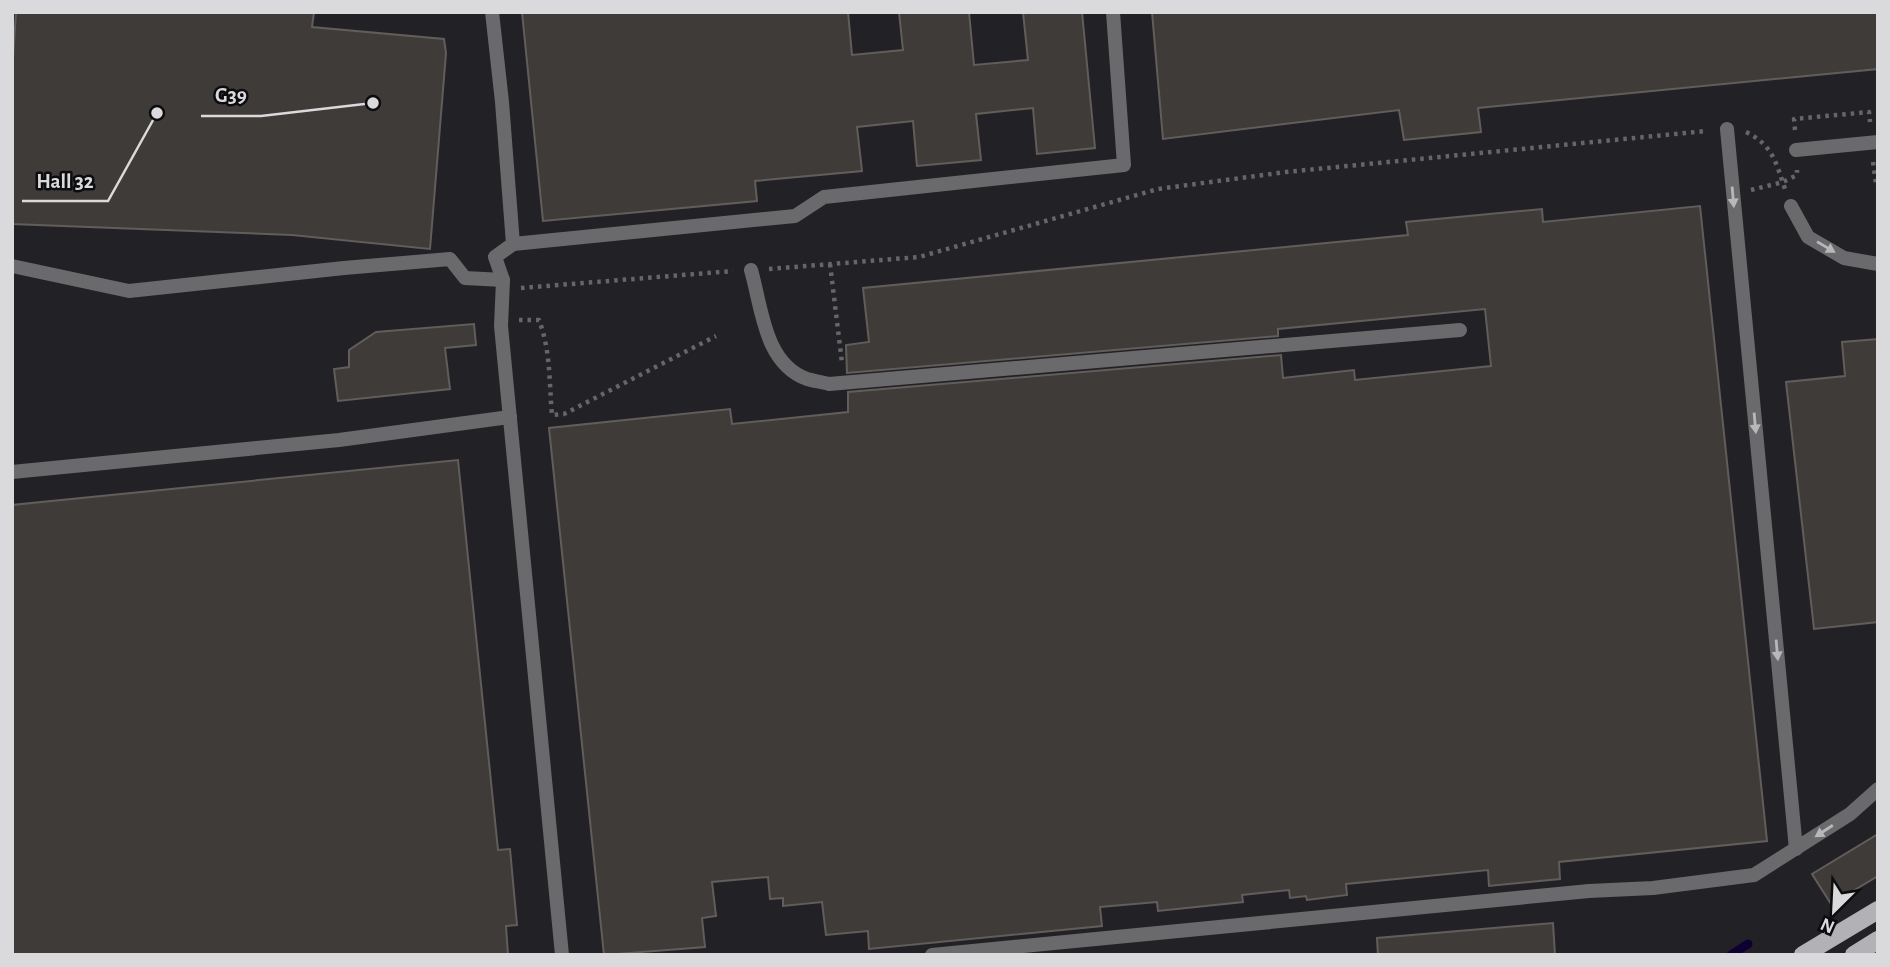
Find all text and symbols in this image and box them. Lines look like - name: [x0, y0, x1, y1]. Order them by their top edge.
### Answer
- callout: G39: [201, 74, 261, 116]
- text: G39: [215, 85, 247, 106]
- callout: Hall 32: [22, 159, 108, 201]
- text: Hall 32: [36, 171, 94, 192]
- one-way arrow: [1728, 186, 1739, 208]
- one-way arrow: [1816, 241, 1835, 254]
- one-way arrow: [1750, 412, 1761, 434]
- one-way arrow: [1772, 639, 1783, 661]
- one-way arrow: [1815, 824, 1833, 838]
- north arrow: [1799, 876, 1869, 946]
- text: N: [1818, 914, 1838, 937]

